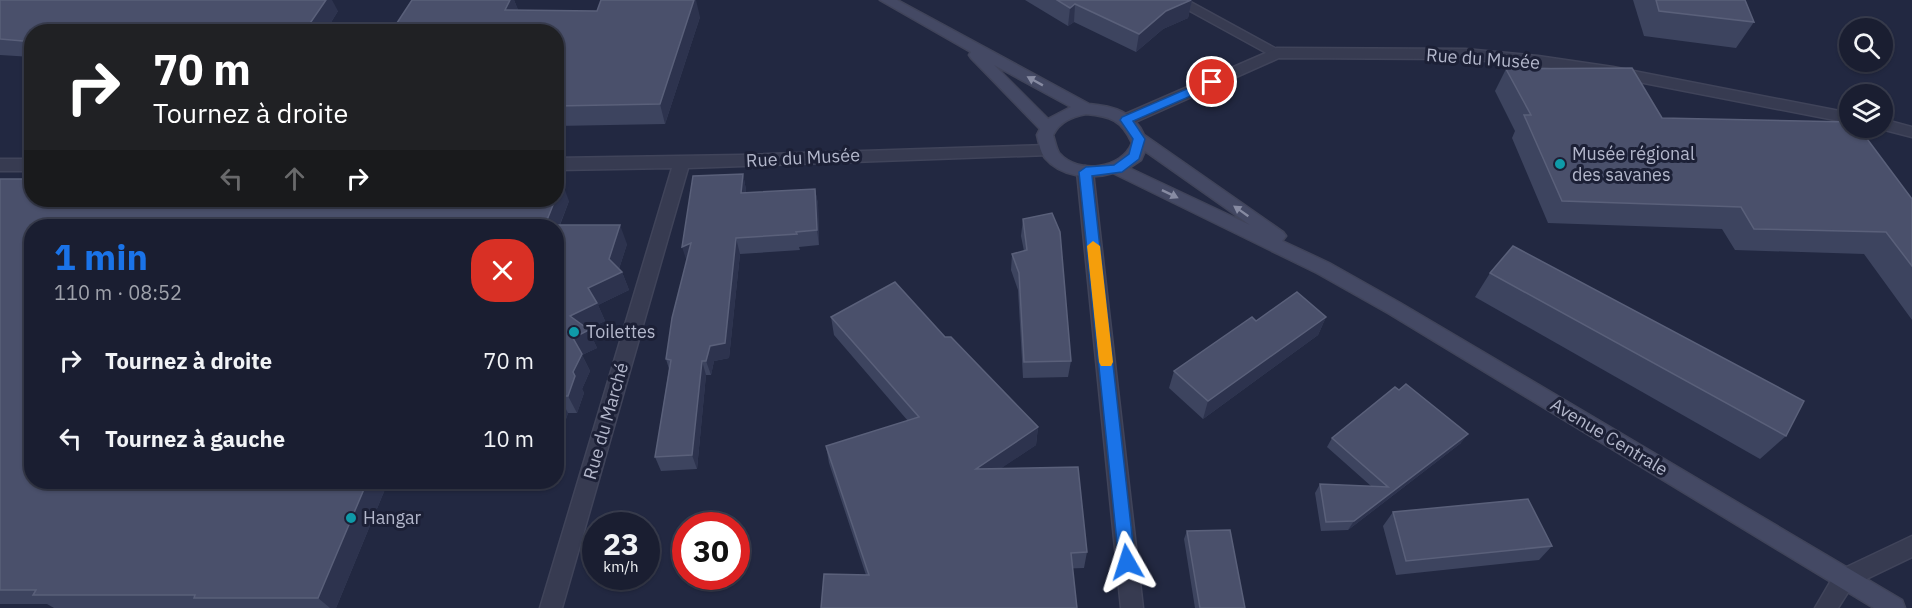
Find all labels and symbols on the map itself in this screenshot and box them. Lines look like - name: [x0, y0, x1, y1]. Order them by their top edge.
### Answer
- street label: Rue du Musée: [1425, 43, 1541, 74]
- pin: [1186, 56, 1237, 107]
- one-way arrow: [1026, 76, 1043, 86]
- place label: Musée régional des savanes: [1572, 142, 1695, 186]
- street label: Rue du Musée: [745, 143, 861, 172]
- marker: Musée régional des savanes: [1553, 157, 1567, 171]
- one-way arrow: [1162, 190, 1179, 199]
- one-way arrow: [1233, 205, 1249, 217]
- place label: Toilettes: [586, 320, 656, 343]
- marker: Toilettes: [567, 325, 581, 339]
- street label: Rue du Marché: [578, 360, 633, 482]
- street label: Avenue Centrale: [1546, 392, 1672, 481]
- place label: Hangar: [363, 506, 422, 529]
- marker: Hangar: [344, 511, 358, 525]
- speed limit sign: 30: [672, 512, 750, 590]
- position arrow: [1095, 530, 1159, 594]

